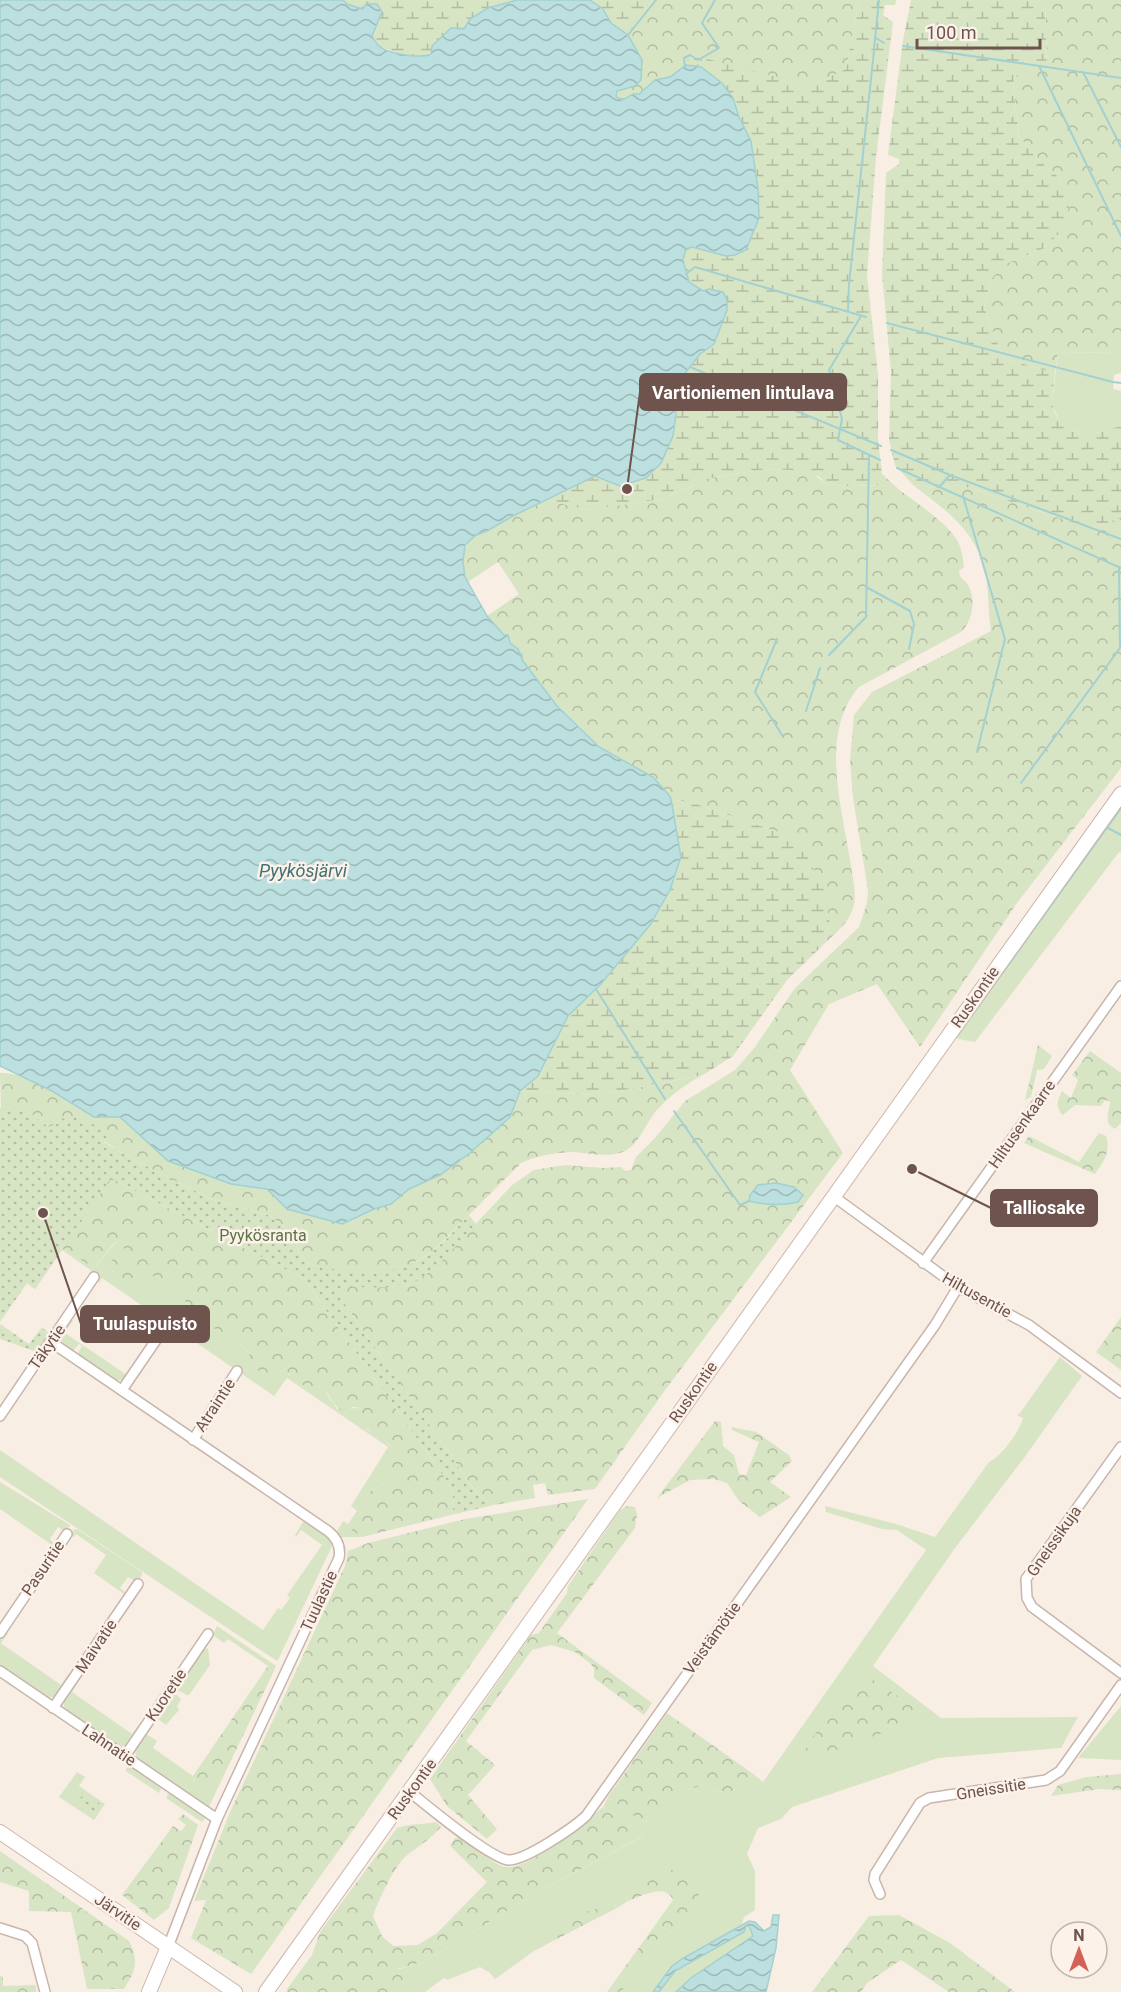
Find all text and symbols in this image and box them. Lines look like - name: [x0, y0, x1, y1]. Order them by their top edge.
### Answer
- scale bar: [917, 12, 1040, 50]
- text: 100 m: [926, 22, 977, 43]
- callout: Vartioniemen lintulava: [640, 374, 846, 410]
- text: Vartioniemen lintulava: [652, 382, 834, 403]
- water label: Pyykösjärvi: [259, 860, 348, 881]
- street label: Ruskontie: [947, 963, 1003, 1031]
- street label: Hiltusenkaarre: [985, 1076, 1059, 1172]
- callout: Talliosake: [991, 1190, 1097, 1226]
- text: Talliosake: [1003, 1197, 1085, 1218]
- park label: Pyykösranta: [219, 1226, 307, 1245]
- street label: Hiltusentie: [939, 1268, 1015, 1322]
- callout: Tuulaspuisto: [81, 1306, 209, 1342]
- text: Tuulaspuisto: [93, 1313, 197, 1334]
- street label: Täkytie: [25, 1321, 69, 1373]
- street label: Ruskontie: [665, 1358, 721, 1426]
- street label: Atraintie: [191, 1375, 239, 1435]
- street label: Gneissikuja: [1023, 1502, 1085, 1580]
- street label: Pasuritie: [18, 1537, 68, 1599]
- street label: Tuulastie: [297, 1568, 341, 1634]
- street label: Veistämötie: [679, 1598, 745, 1678]
- street label: Maivatie: [71, 1616, 121, 1676]
- street label: Kuoretie: [142, 1665, 190, 1725]
- street label: Lahnatie: [78, 1720, 140, 1770]
- street label: Ruskontie: [384, 1755, 440, 1823]
- street label: Gneissitie: [955, 1774, 1027, 1804]
- street label: Järvitie: [91, 1889, 145, 1935]
- north arrow: [1049, 1920, 1109, 1980]
- text: N: [1073, 1926, 1085, 1945]

